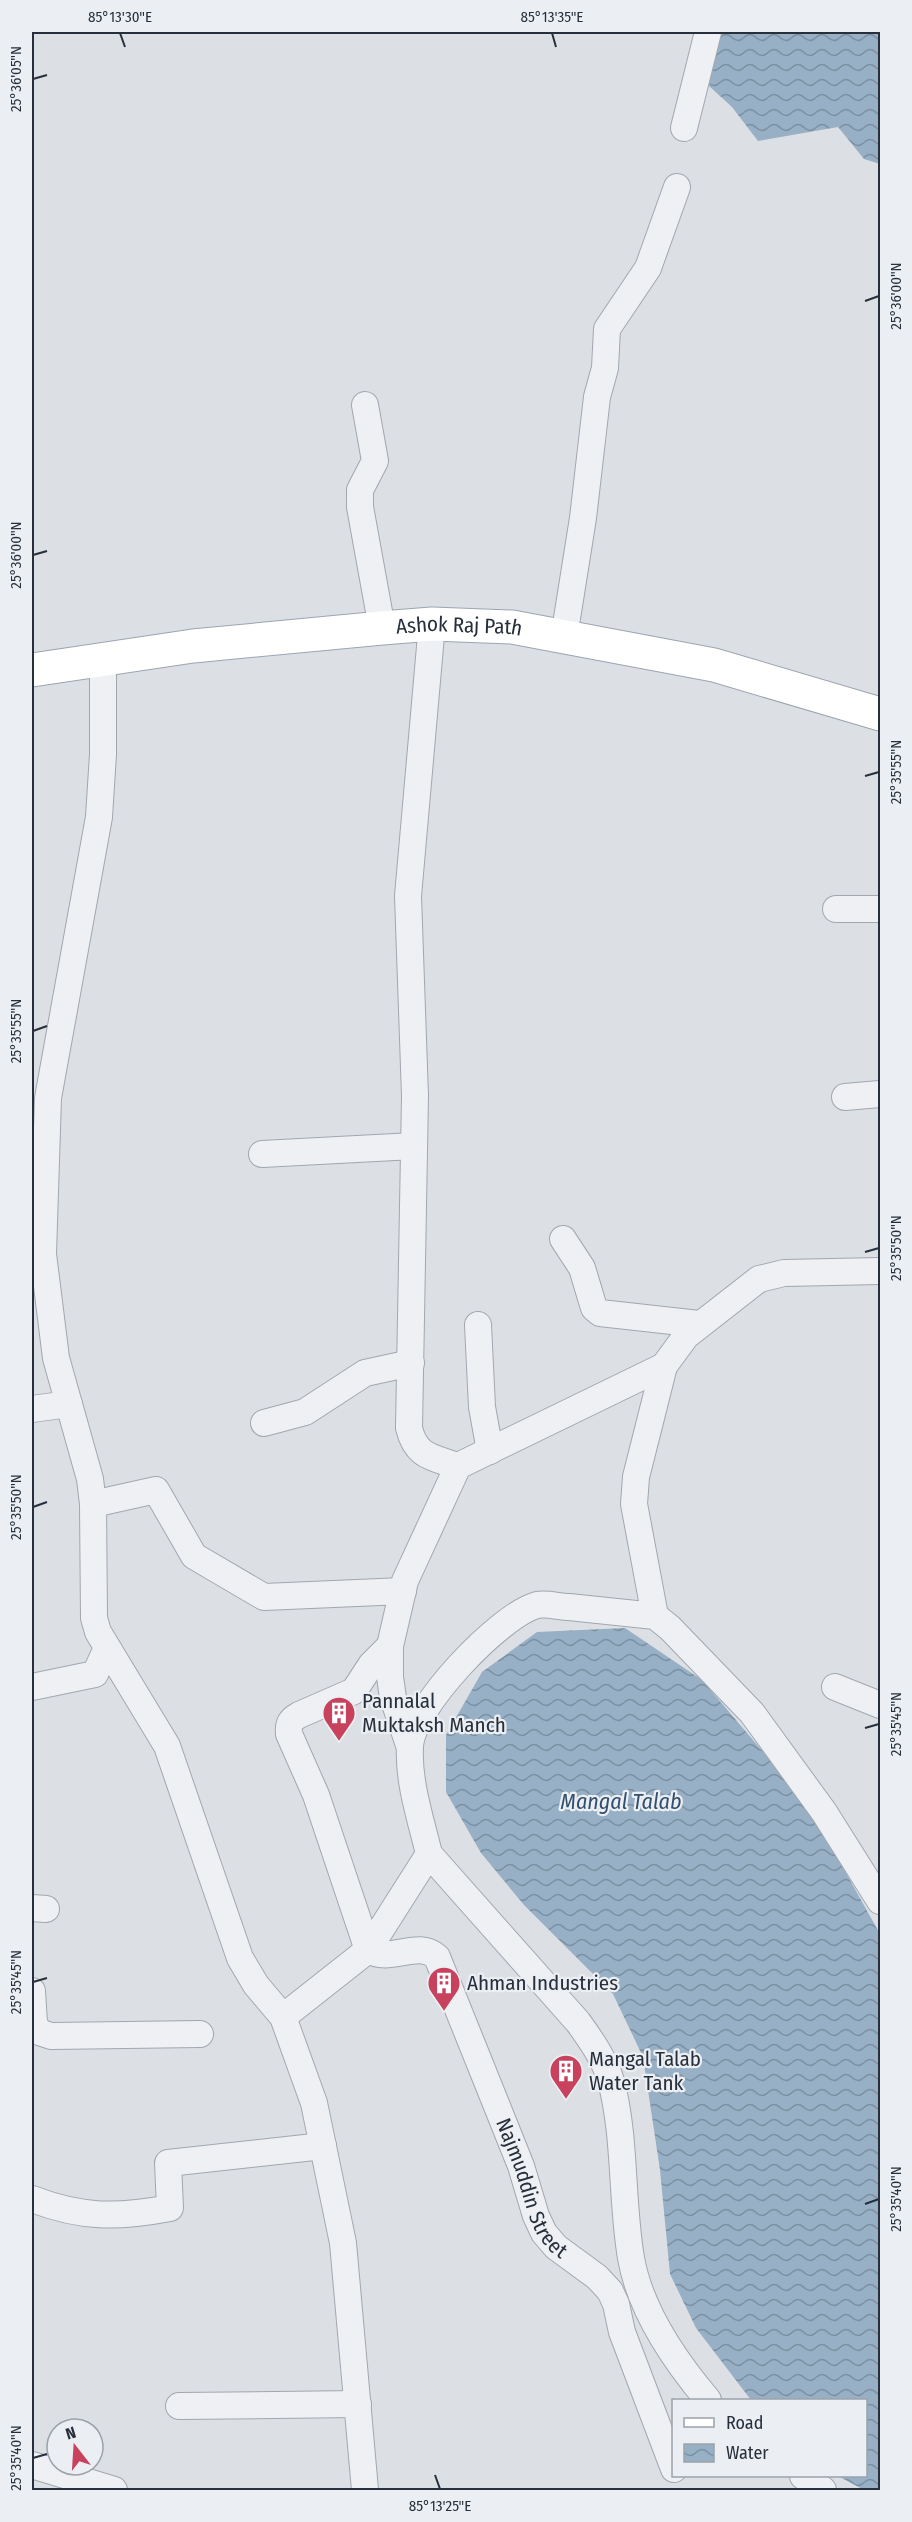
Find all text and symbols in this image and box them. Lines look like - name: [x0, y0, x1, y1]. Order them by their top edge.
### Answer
- text: 85°13'30"E: [88, 8, 152, 26]
- text: 85°13'35"E: [521, 8, 583, 26]
- text: 25°36'05"N: [7, 46, 25, 112]
- text: 25°36'00"N: [887, 262, 905, 330]
- text: 25°36'00"N: [7, 521, 25, 589]
- street label: Ashok Raj Path: [395, 611, 525, 642]
- text: 25°35'55"N: [887, 740, 905, 804]
- text: 25°35'55"N: [7, 999, 25, 1063]
- text: 25°35'50"N: [887, 1215, 905, 1281]
- text: 25°35'50"N: [7, 1474, 25, 1540]
- place label: Pannalal Muktaksh Manch: [362, 1688, 506, 1738]
- text: 25°35'45"N: [887, 1692, 905, 1756]
- building icon: Pannalal Muktaksh Manch: [321, 1695, 357, 1742]
- water label: Mangal Talab: [560, 1788, 682, 1815]
- text: 25°35'45"N: [7, 1950, 25, 2014]
- building icon: Ahman Industries: [426, 1965, 462, 2012]
- place label: Ahman Industries: [467, 1970, 618, 1996]
- place label: Mangal Talab Water Tank: [589, 2046, 701, 2096]
- building icon: Mangal Talab Water Tank: [548, 2053, 584, 2100]
- street label: Najmuddin Street: [490, 2114, 573, 2264]
- text: 25°35'40"N: [887, 2166, 905, 2232]
- legend: [672, 2399, 867, 2477]
- text: Road: [726, 2412, 763, 2434]
- north arrow: [45, 2417, 105, 2477]
- text: N: [63, 2423, 78, 2444]
- text: 25°35'40"N: [7, 2425, 25, 2491]
- text: Water: [726, 2442, 769, 2464]
- text: 85°13'25"E: [409, 2497, 471, 2515]

